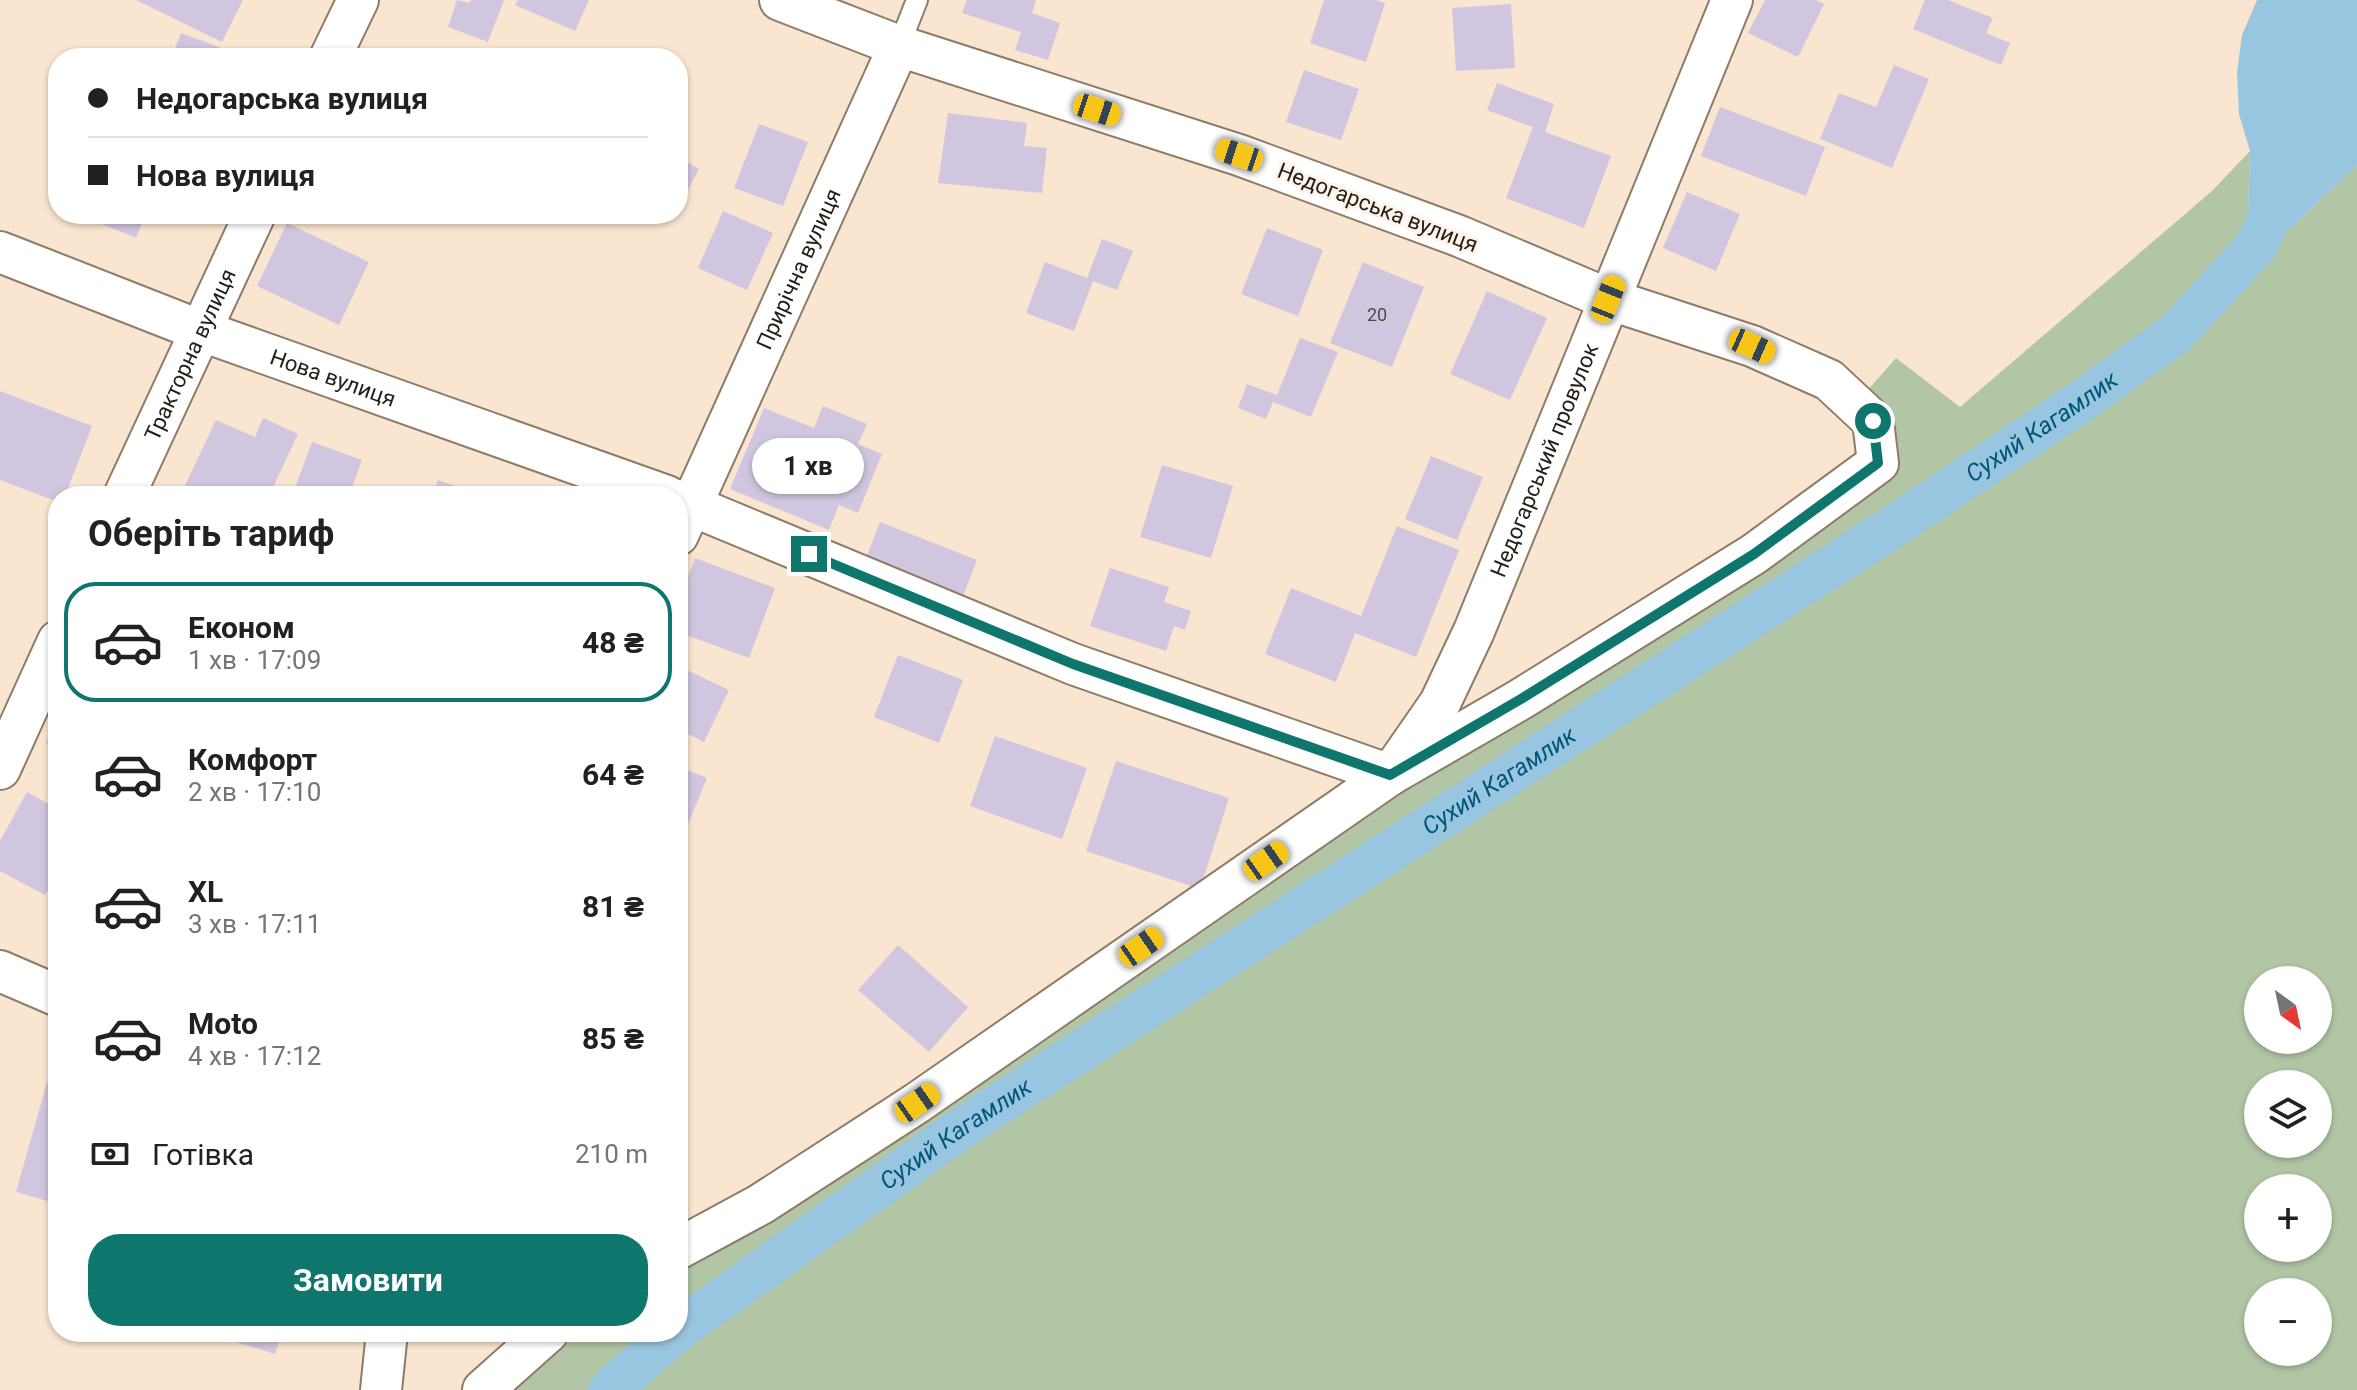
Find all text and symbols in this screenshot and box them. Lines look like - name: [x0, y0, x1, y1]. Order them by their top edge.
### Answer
- text: Недогарська вулиця: [136, 81, 428, 116]
- car: [1070, 91, 1124, 129]
- car: [1212, 136, 1266, 174]
- text: Нова вулиця: [136, 158, 315, 193]
- street label: Недогарська вулиця: [1274, 158, 1482, 257]
- street label: Прирічна вулиця: [752, 185, 846, 353]
- street label: Тракторна вулиця: [140, 265, 241, 445]
- car: [1588, 272, 1628, 326]
- house number: 20: [1367, 304, 1387, 325]
- car: [1725, 325, 1779, 367]
- street label: Недогарський провулок: [1486, 339, 1603, 581]
- street label: Нова вулиця: [267, 344, 399, 412]
- water label: Сухий Кагамлик: [1960, 365, 2124, 488]
- route start: [1855, 403, 1891, 439]
- callout: 1 хв: [753, 438, 865, 494]
- text: 1 хв: [783, 451, 833, 481]
- text: Оберіть тариф: [88, 513, 334, 555]
- route end: [791, 536, 827, 572]
- icon: car: [92, 606, 164, 678]
- text: Економ: [188, 610, 295, 645]
- text: 48 ₴: [582, 625, 644, 660]
- text: 1 хв · 17:09: [188, 645, 321, 675]
- water label: Сухий Кагамлик: [1417, 720, 1582, 841]
- icon: car: [92, 738, 164, 810]
- text: Комфорт: [188, 742, 317, 777]
- text: 64 ₴: [582, 757, 644, 792]
- text: 2 хв · 17:10: [188, 777, 321, 807]
- car: [1239, 837, 1293, 885]
- icon: car: [92, 870, 164, 942]
- text: XL: [188, 874, 223, 909]
- text: 81 ₴: [582, 889, 644, 924]
- text: 3 хв · 17:11: [188, 909, 321, 939]
- car: [1114, 923, 1168, 971]
- north arrow: [2244, 966, 2332, 1054]
- map controls: [2244, 966, 2332, 1366]
- icon: car: [92, 1002, 164, 1074]
- text: Moto: [188, 1006, 258, 1041]
- text: 85 ₴: [582, 1021, 644, 1056]
- text: 4 хв · 17:12: [188, 1041, 321, 1071]
- button: layers: [2244, 1070, 2332, 1158]
- water label: Сухий Кагамлик: [875, 1072, 1038, 1196]
- car: [890, 1079, 944, 1127]
- icon: cash: [88, 1132, 132, 1176]
- text: Готівка: [152, 1137, 254, 1172]
- text: 210 m: [575, 1139, 648, 1169]
- button: +: [2244, 1174, 2332, 1262]
- button: Замовити: [88, 1234, 648, 1326]
- button: −: [2244, 1278, 2332, 1366]

